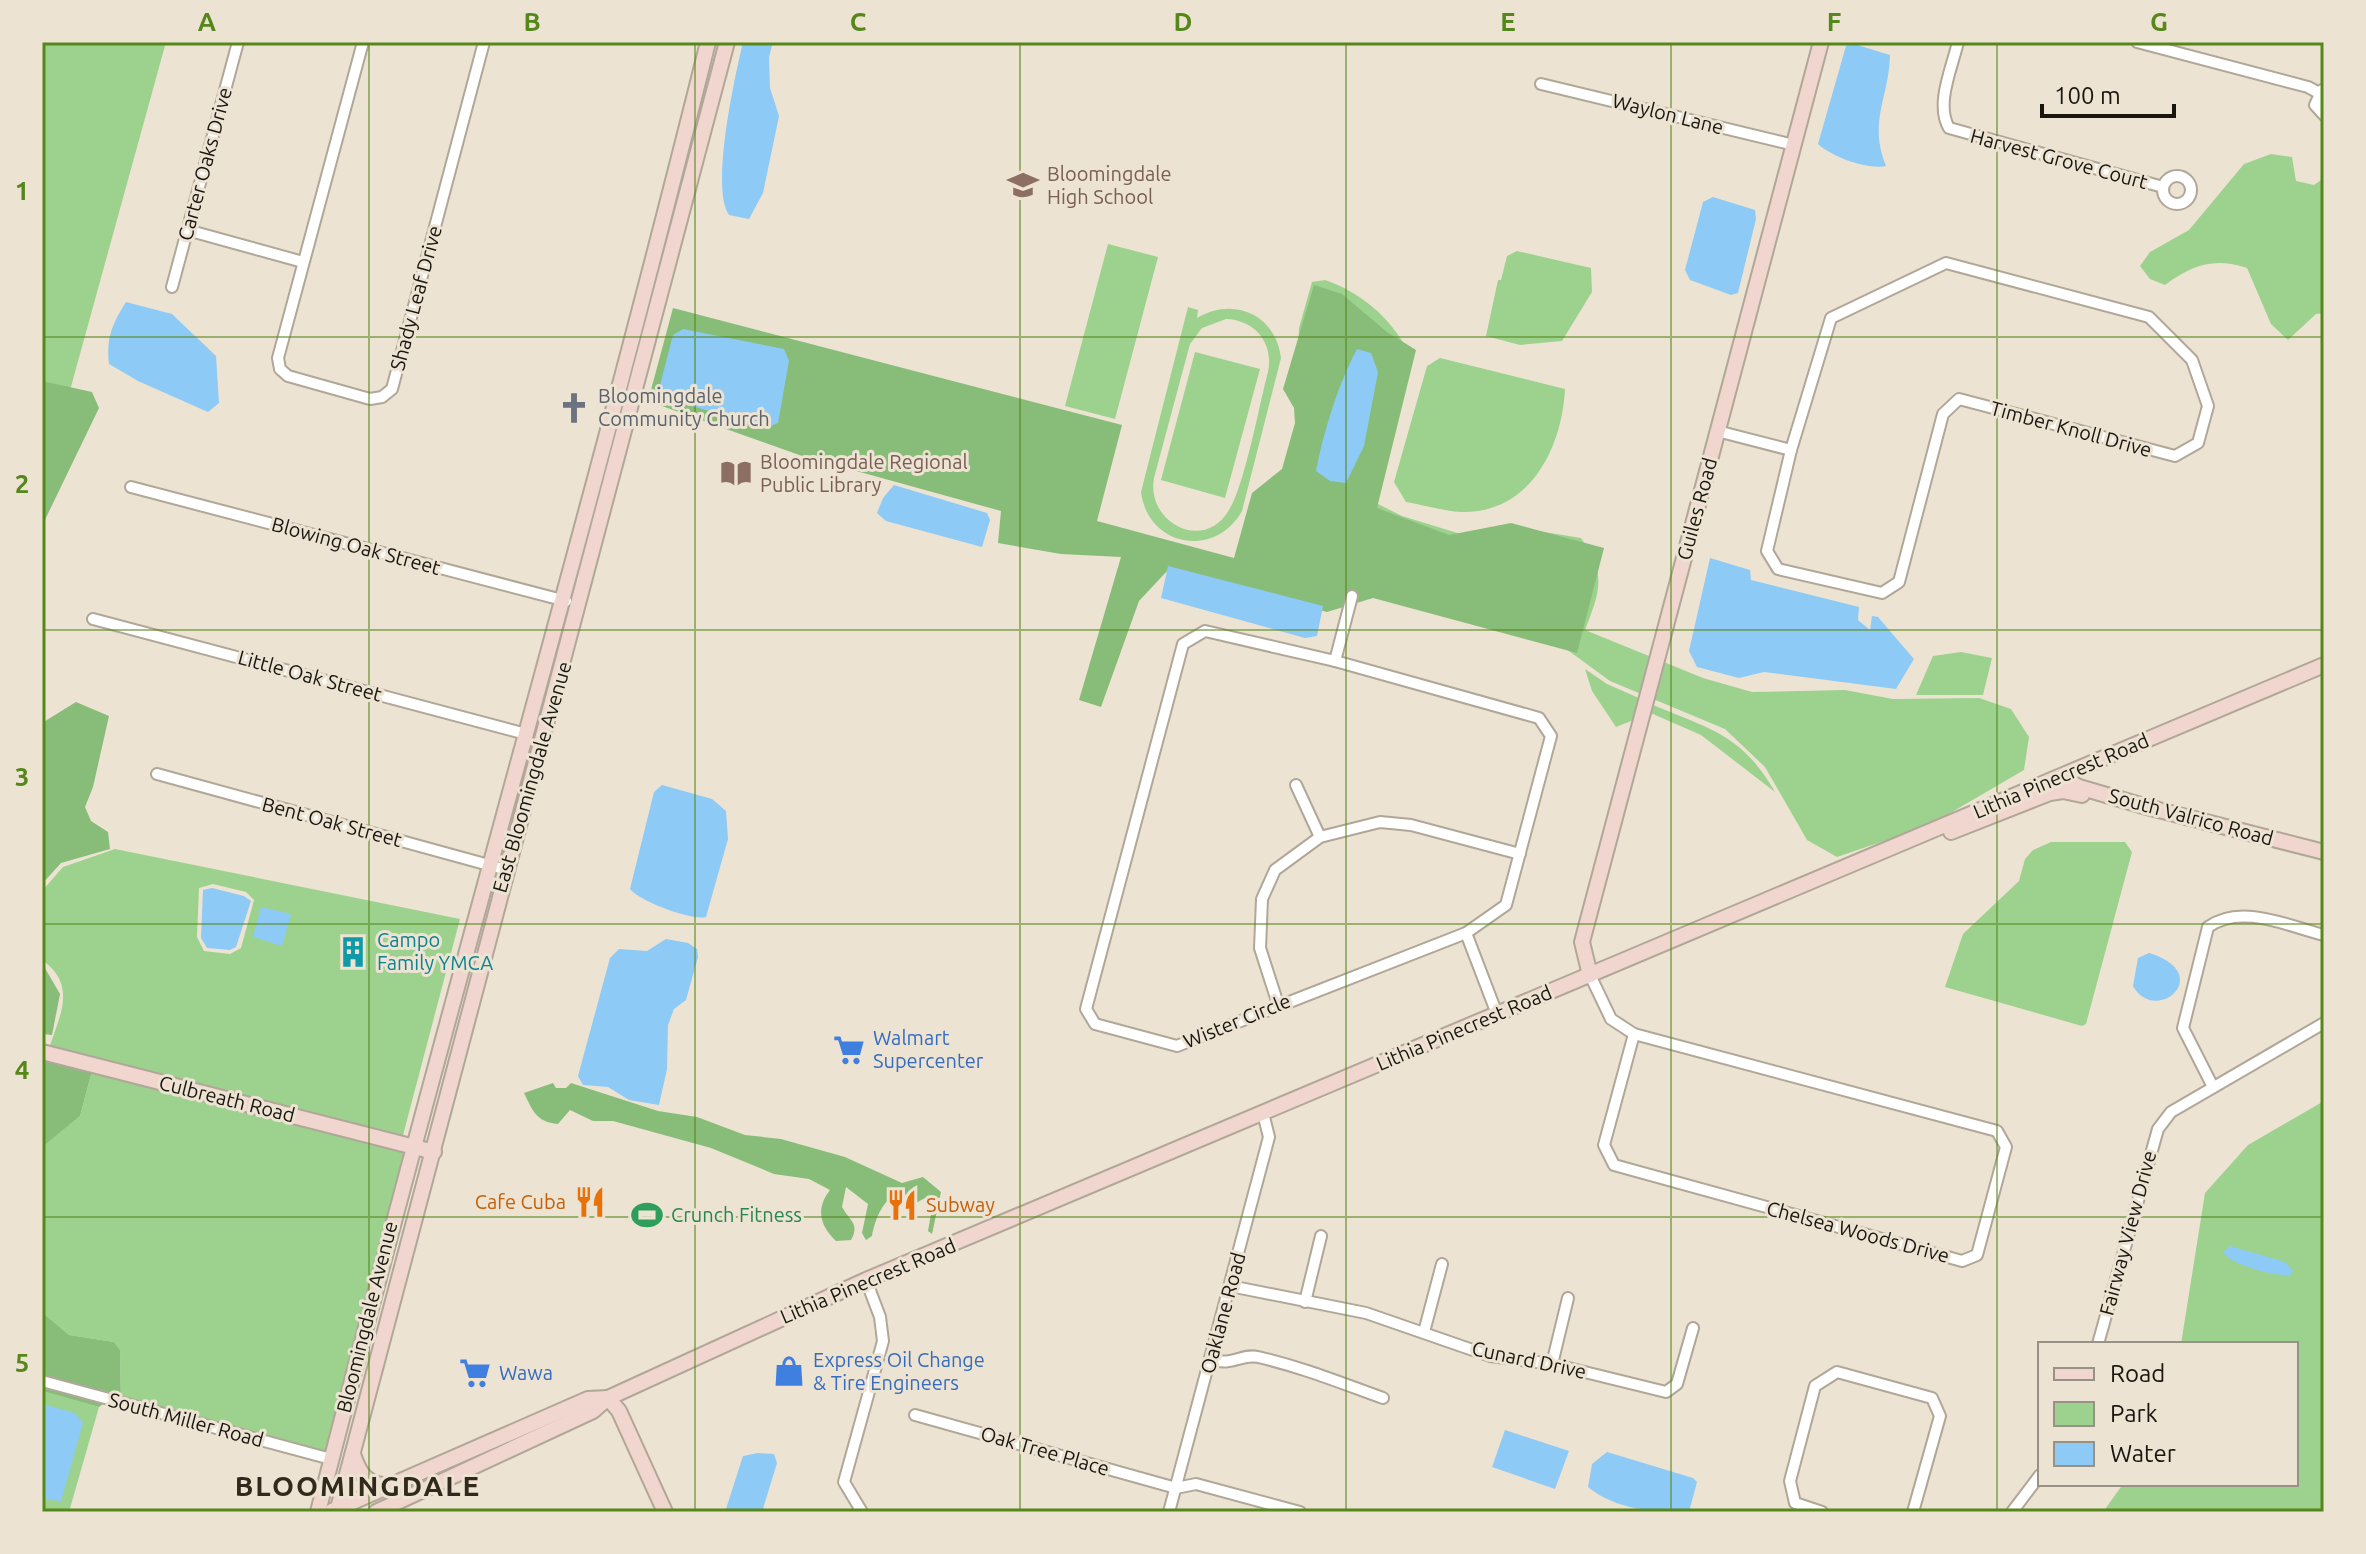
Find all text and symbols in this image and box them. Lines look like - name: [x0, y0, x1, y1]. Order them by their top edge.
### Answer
- text: A: [198, 7, 217, 36]
- text: B: [523, 7, 541, 36]
- text: C: [850, 7, 867, 36]
- text: D: [1174, 7, 1192, 36]
- text: E: [1500, 7, 1516, 36]
- text: F: [1827, 7, 1841, 36]
- text: G: [2150, 7, 2168, 36]
- scale bar: [2042, 68, 2174, 118]
- text: 100 m: [2054, 82, 2121, 109]
- street label: Carter Oaks Drive: [173, 85, 236, 243]
- street label: Waylon Lane: [1610, 89, 1726, 138]
- street label: Harvest Grove Court: [1968, 124, 2150, 193]
- place label: Bloomingdale High School: [1047, 162, 1172, 208]
- school or university icon: Bloomingdale High School: [1006, 168, 1040, 202]
- text: 1: [15, 176, 29, 205]
- street label: Shady Leaf Drive: [385, 223, 446, 373]
- place label: Bloomingdale Community Church: [598, 384, 770, 430]
- church icon: Bloomingdale Community Church: [557, 391, 591, 425]
- street label: Timber Knoll Drive: [1988, 396, 2154, 461]
- place label: Bloomingdale Regional Public Library: [760, 450, 968, 496]
- street label: Guiles Road: [1672, 455, 1721, 563]
- library icon: Bloomingdale Regional Public Library: [719, 456, 753, 490]
- text: 2: [15, 469, 29, 498]
- street label: Blowing Oak Street: [269, 512, 443, 579]
- street label: Little Oak Street: [236, 645, 385, 706]
- street label: East Bloomingdale Avenue: [487, 659, 576, 895]
- street label: Lithia Pinecrest Road: [1970, 728, 2152, 823]
- text: 3: [15, 762, 29, 791]
- street label: South Valrico Road: [2106, 783, 2276, 850]
- street label: Bent Oak Street: [260, 792, 405, 851]
- place label: Campo Family YMCA: [377, 928, 493, 974]
- building icon: Campo Family YMCA: [336, 935, 370, 969]
- street label: Lithia Pinecrest Road: [1373, 980, 1555, 1075]
- street label: Wister Circle: [1180, 989, 1294, 1053]
- place label: Walmart Supercenter: [873, 1026, 984, 1072]
- supermarket icon: Walmart Supercenter: [832, 1033, 866, 1067]
- text: 4: [15, 1055, 29, 1084]
- street label: Culbreath Road: [157, 1071, 297, 1127]
- street label: Fairway View Drive: [2094, 1148, 2161, 1318]
- restaurant icon: Cafe Cuba: [573, 1185, 607, 1219]
- restaurant icon: Subway: [885, 1188, 919, 1222]
- place label: Cafe Cuba: [475, 1190, 566, 1213]
- place label: Subway: [926, 1193, 995, 1216]
- street label: Chelsea Woods Drive: [1764, 1196, 1952, 1267]
- sports icon: Crunch Fitness: [630, 1198, 664, 1232]
- place label: Crunch Fitness: [671, 1203, 802, 1226]
- street label: Bloomingdale Avenue: [332, 1219, 401, 1415]
- street label: Lithia Pinecrest Road: [777, 1233, 959, 1328]
- street label: Oaklane Road: [1195, 1250, 1250, 1376]
- street label: Cunard Drive: [1470, 1336, 1588, 1383]
- legend: [2038, 1342, 2298, 1486]
- text: 5: [15, 1348, 29, 1377]
- place label: Express Oil Change & Tire Engineers: [813, 1348, 985, 1394]
- shop icon: Express Oil Change & Tire Engineers: [772, 1354, 806, 1388]
- supermarket icon: Wawa: [458, 1356, 492, 1390]
- text: Road: [2110, 1360, 2165, 1387]
- place label: Wawa: [499, 1361, 553, 1384]
- street label: South Miller Road: [106, 1388, 266, 1451]
- text: Park: [2110, 1400, 2158, 1427]
- street label: Oak Tree Place: [978, 1421, 1112, 1480]
- text: Water: [2110, 1440, 2176, 1467]
- district label: BLOOMINGDALE: [235, 1470, 481, 1501]

